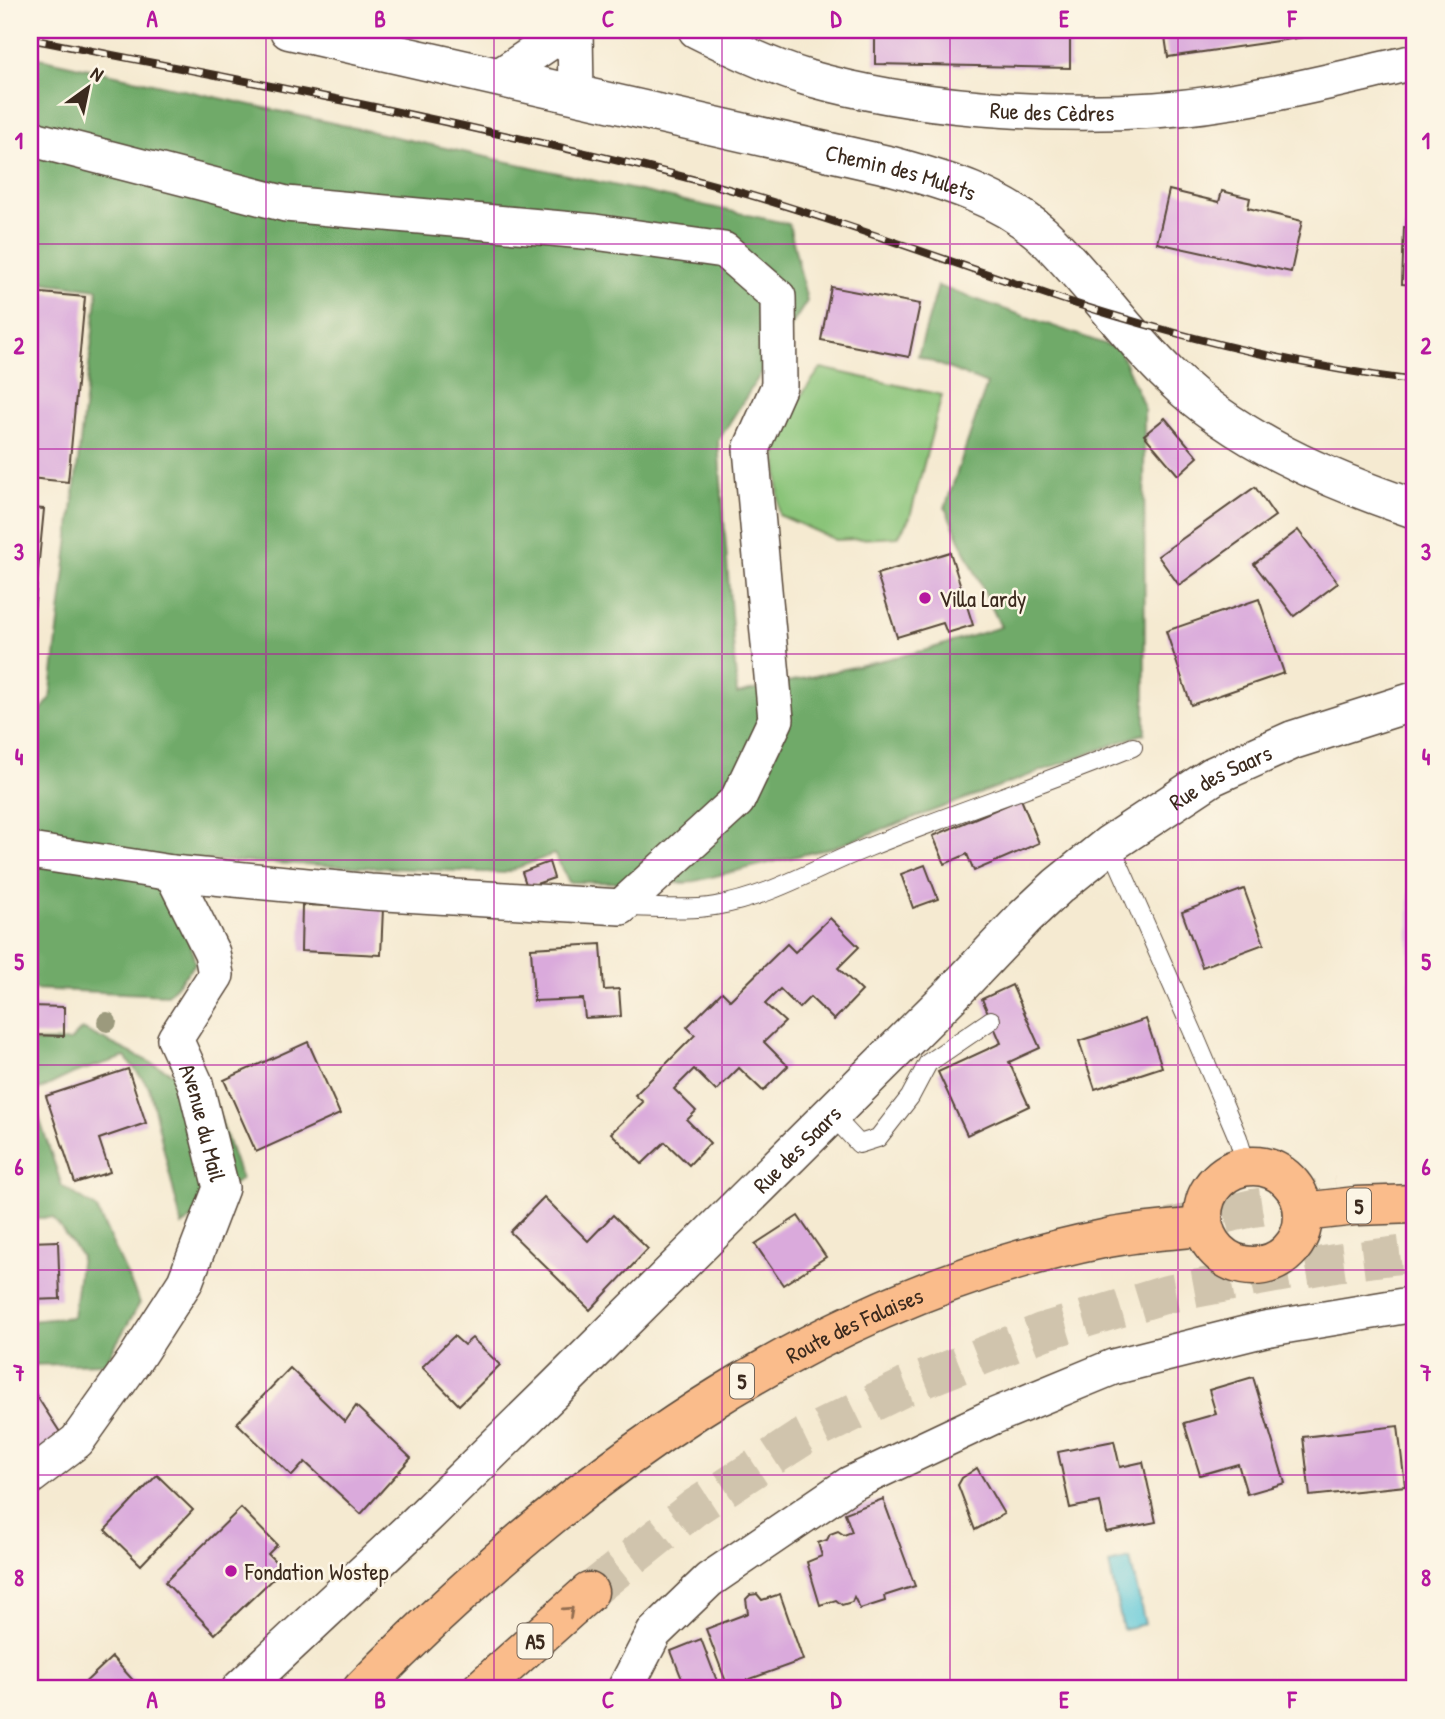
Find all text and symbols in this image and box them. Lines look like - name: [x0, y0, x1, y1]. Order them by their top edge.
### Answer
- text: A: [146, 3, 158, 34]
- text: B: [374, 3, 386, 34]
- text: C: [602, 3, 614, 34]
- text: D: [831, 3, 843, 34]
- text: E: [1059, 3, 1070, 34]
- text: F: [1287, 3, 1298, 34]
- north arrow: [52, 52, 122, 122]
- text: N: [86, 60, 109, 87]
- street label: Rue des Cèdres: [989, 93, 1115, 128]
- text: 1: [15, 125, 23, 156]
- text: 1: [1422, 125, 1430, 156]
- street label: Chemin des Mulets: [823, 136, 981, 207]
- text: 2: [14, 330, 25, 361]
- text: 2: [1421, 330, 1432, 361]
- text: 3: [14, 536, 24, 567]
- text: 3: [1421, 536, 1431, 567]
- place label: Villa Lardy: [939, 583, 1027, 614]
- marker: Villa Lardy: [917, 590, 933, 606]
- street label: Rue des Saars: [1162, 736, 1276, 817]
- text: 4: [15, 741, 24, 772]
- text: 4: [1422, 741, 1431, 772]
- text: 5: [14, 946, 24, 977]
- text: 5: [1421, 946, 1431, 977]
- street label: Avenue du Mail: [172, 1058, 234, 1185]
- street label: Rue des Saars: [746, 1098, 848, 1199]
- text: 6: [14, 1151, 24, 1182]
- text: 6: [1421, 1151, 1431, 1182]
- road number: 5: [1347, 1188, 1371, 1224]
- street label: Route des Falaises: [780, 1279, 927, 1370]
- text: 7: [12, 1357, 25, 1388]
- text: 7: [1419, 1357, 1432, 1388]
- road number: 5: [730, 1364, 754, 1398]
- place label: Fondation Wostep: [244, 1556, 389, 1587]
- text: 8: [14, 1562, 24, 1593]
- text: 8: [1421, 1562, 1431, 1593]
- marker: Fondation Wostep: [223, 1563, 239, 1579]
- one-way arrow: [560, 1606, 573, 1619]
- road number: A5: [518, 1624, 552, 1658]
- text: A: [146, 1684, 158, 1715]
- text: B: [374, 1684, 386, 1715]
- text: C: [602, 1684, 614, 1715]
- text: D: [831, 1684, 843, 1715]
- text: E: [1059, 1684, 1070, 1715]
- text: F: [1287, 1684, 1298, 1715]

